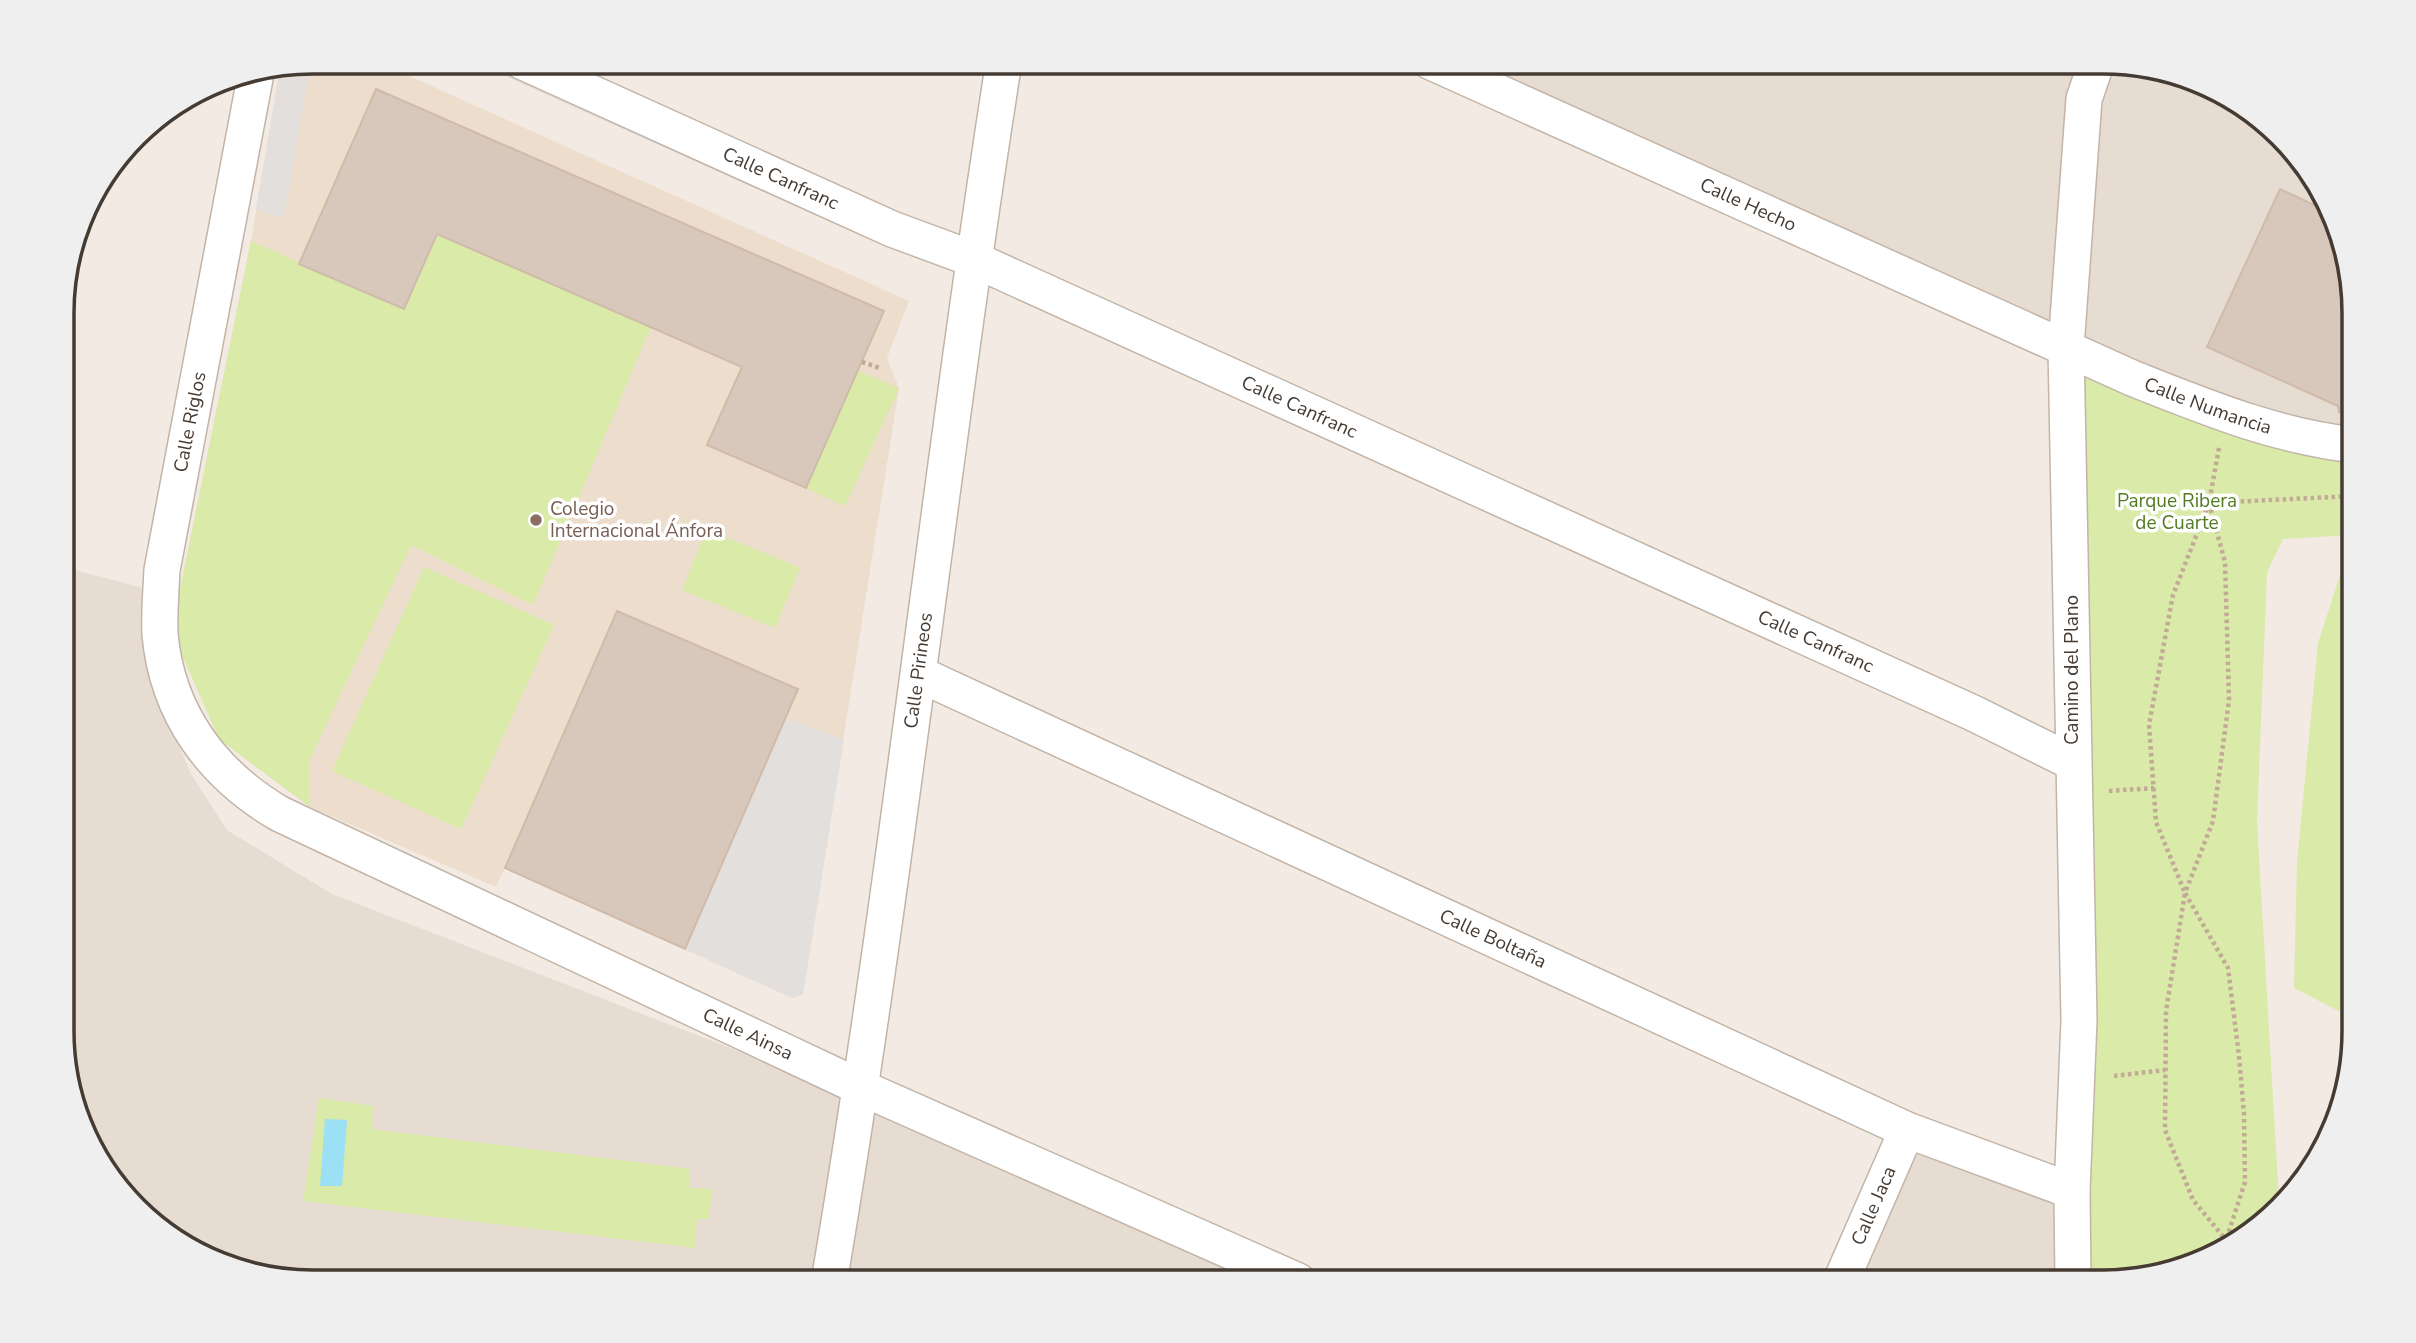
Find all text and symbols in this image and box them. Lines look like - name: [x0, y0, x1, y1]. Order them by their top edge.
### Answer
- street label: Calle Canfranc: [718, 141, 843, 216]
- street label: Calle Hecho: [1696, 172, 1801, 238]
- street label: Calle Riglos: [167, 369, 213, 475]
- street label: Calle Canfranc: [1237, 370, 1362, 445]
- street label: Calle Numancia: [2140, 371, 2275, 441]
- park label: Parque Ribera de Cuarte: [2117, 488, 2237, 536]
- place label: Colegio Internacional Ánfora: [550, 496, 723, 544]
- marker: Colegio Internacional Ánfora: [528, 512, 544, 528]
- street label: Camino del Plano: [2059, 595, 2085, 745]
- street label: Calle Canfranc: [1753, 604, 1878, 679]
- street label: Calle Pirineos: [898, 611, 939, 730]
- street label: Calle Boltaña: [1435, 903, 1551, 975]
- street label: Calle Ainsa: [698, 1002, 797, 1067]
- street label: Calle Jaca: [1845, 1162, 1903, 1249]

